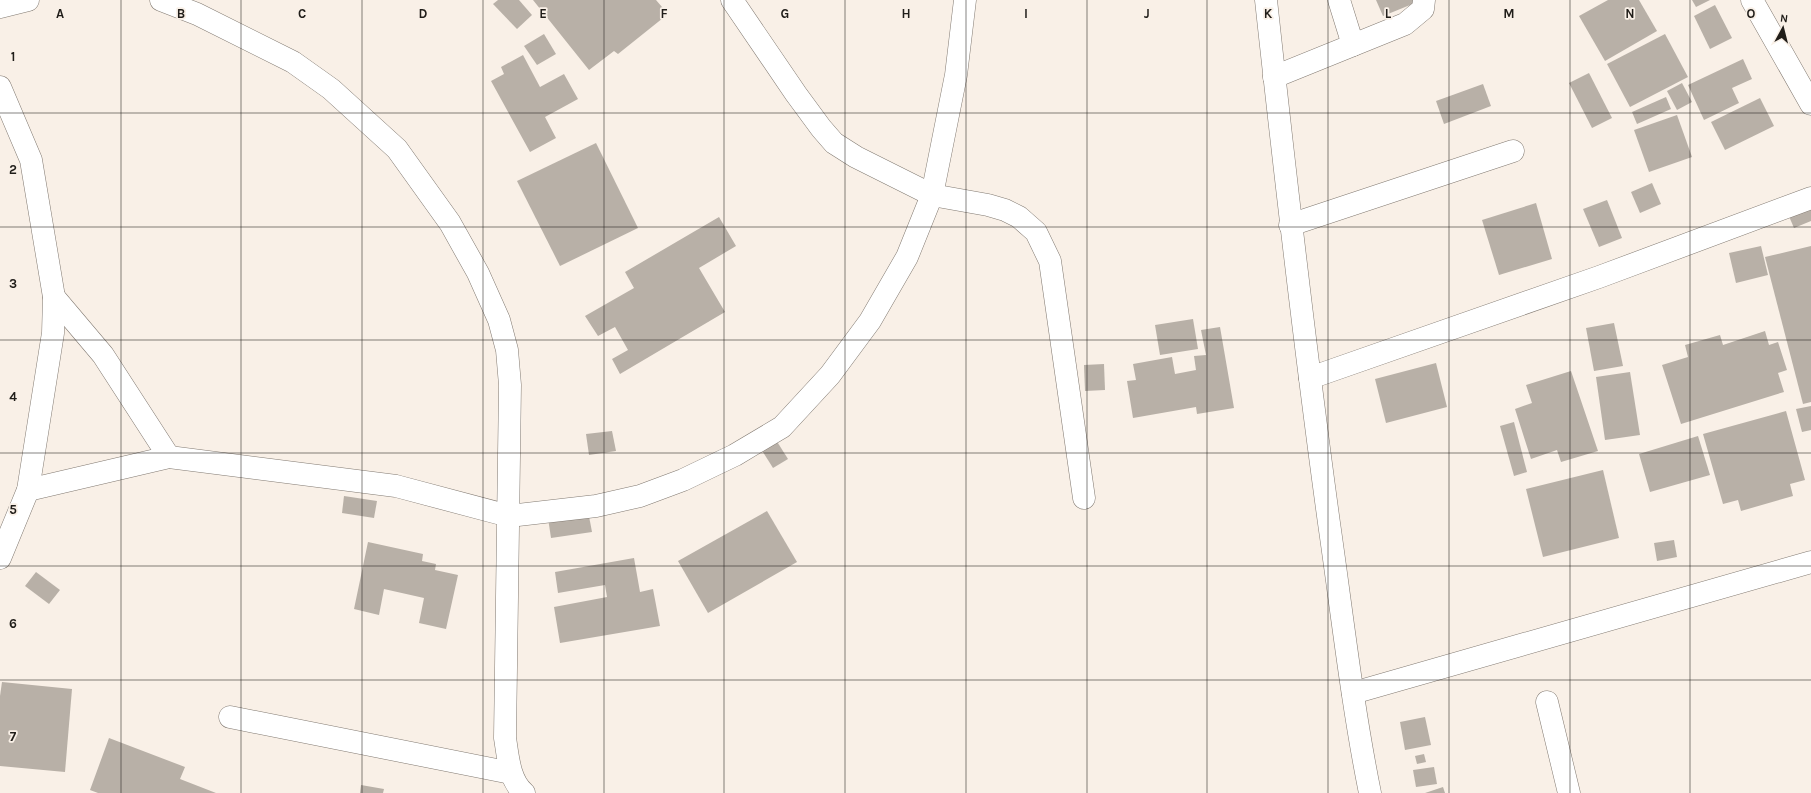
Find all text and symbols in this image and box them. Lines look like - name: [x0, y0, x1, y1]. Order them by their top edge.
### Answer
- text: A: [56, 6, 64, 21]
- text: B: [177, 6, 185, 21]
- text: C: [298, 6, 306, 21]
- text: D: [419, 6, 428, 21]
- text: E: [539, 6, 547, 21]
- text: F: [660, 6, 668, 21]
- text: G: [781, 6, 789, 21]
- text: H: [901, 6, 911, 21]
- text: I: [1024, 6, 1028, 21]
- text: J: [1144, 6, 1150, 21]
- text: K: [1264, 6, 1273, 21]
- text: L: [1385, 6, 1392, 21]
- text: M: [1503, 6, 1515, 21]
- text: N: [1625, 6, 1635, 21]
- text: O: [1747, 6, 1756, 21]
- north arrow: [1763, 8, 1803, 48]
- text: N: [1779, 12, 1789, 26]
- text: 1: [11, 49, 15, 64]
- text: 2: [9, 162, 17, 177]
- text: 3: [9, 276, 17, 291]
- text: 4: [9, 389, 17, 404]
- text: 5: [9, 502, 17, 517]
- text: 6: [9, 616, 17, 631]
- text: 7: [10, 729, 17, 744]

